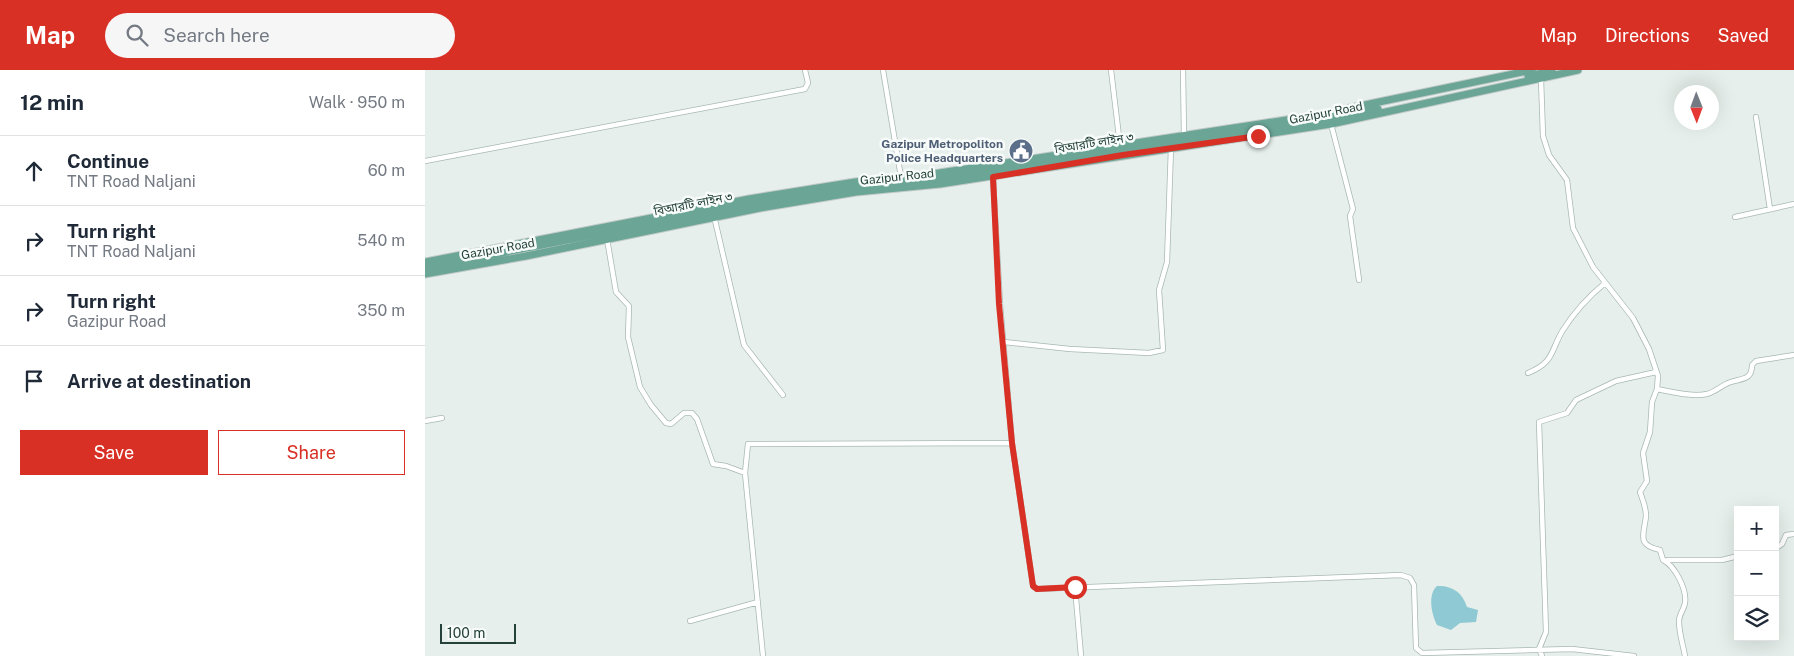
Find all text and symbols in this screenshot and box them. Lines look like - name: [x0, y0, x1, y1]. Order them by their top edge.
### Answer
- search box: [105, 13, 455, 58]
- text: Map: [25, 21, 75, 49]
- icon: search: [123, 21, 151, 49]
- text: Search here: [163, 24, 270, 46]
- text: Map: [1540, 25, 1577, 46]
- text: Directions: [1605, 25, 1690, 46]
- text: Saved: [1718, 25, 1769, 46]
- north arrow: [1674, 85, 1719, 130]
- text: 12 min: [20, 90, 84, 115]
- text: Walk · 950 m: [309, 93, 405, 112]
- street label: Gazipur Road: [1288, 99, 1364, 127]
- route end: [1247, 125, 1270, 148]
- street label: বিআরটি লাইন ৩: [1052, 129, 1134, 156]
- place label: Gazipur Metropoliton Police Headquarters: [881, 137, 1003, 165]
- public building icon: Gazipur Metropoliton Police Headquarters: [1008, 138, 1034, 164]
- text: Continue: [67, 150, 149, 172]
- icon: ahead: [20, 157, 48, 185]
- text: 60 m: [368, 161, 405, 180]
- street label: Gazipur Road: [859, 166, 935, 188]
- text: TNT Road Naljani: [67, 172, 196, 191]
- street label: বিআরটি লাইন ৩: [651, 189, 733, 219]
- text: Turn right: [67, 220, 156, 242]
- icon: right: [20, 227, 48, 255]
- text: 540 m: [357, 231, 405, 250]
- street label: Gazipur Road: [460, 236, 536, 262]
- text: TNT Road Naljani: [67, 242, 196, 261]
- text: Turn right: [67, 290, 156, 312]
- icon: right: [20, 297, 48, 325]
- text: 350 m: [357, 301, 405, 320]
- text: Gazipur Road: [67, 312, 166, 331]
- icon: arrive: [20, 367, 48, 395]
- text: Arrive at destination: [67, 370, 251, 392]
- button: Save: [20, 430, 208, 475]
- button: Share: [218, 430, 405, 475]
- map controls: [1734, 506, 1779, 641]
- button: +: [1734, 506, 1779, 551]
- button: −: [1734, 551, 1779, 596]
- route start: [1064, 576, 1087, 599]
- button: layers: [1734, 596, 1779, 641]
- scale bar: [440, 621, 516, 644]
- text: 100 m: [447, 625, 485, 641]

